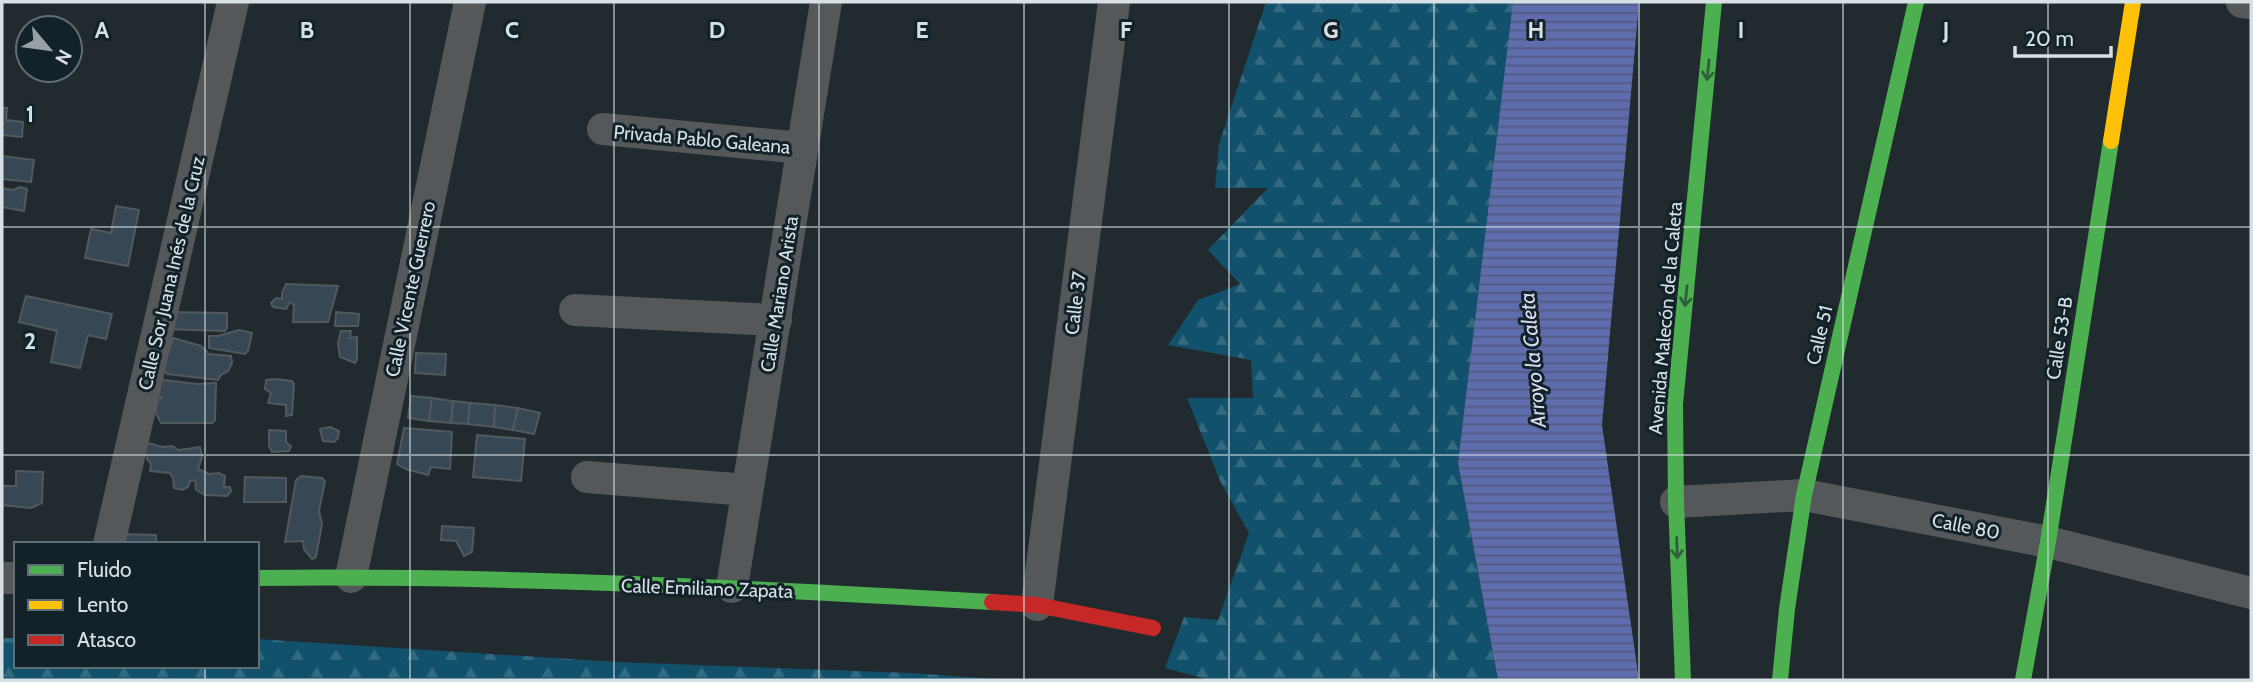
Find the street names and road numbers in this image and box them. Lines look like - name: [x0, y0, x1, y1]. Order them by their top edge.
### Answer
- street label: Privada Pablo Galeana: [613, 120, 791, 159]
- street label: Calle Sor Juana Inés de la Cruz: [133, 154, 210, 392]
- street label: Calle Vicente Guerrero: [381, 199, 440, 379]
- street label: Avenida Malecón de la Caleta: [1644, 201, 1687, 436]
- street label: Calle Mariano Arista: [756, 214, 803, 374]
- street label: Calle 37: [1060, 270, 1091, 336]
- street label: Calle 53-B: [2042, 295, 2077, 381]
- street label: Calle 51: [1802, 303, 1837, 367]
- street label: Calle 80: [1930, 509, 2002, 544]
- street label: Calle Emiliano Zapata: [621, 574, 793, 603]

